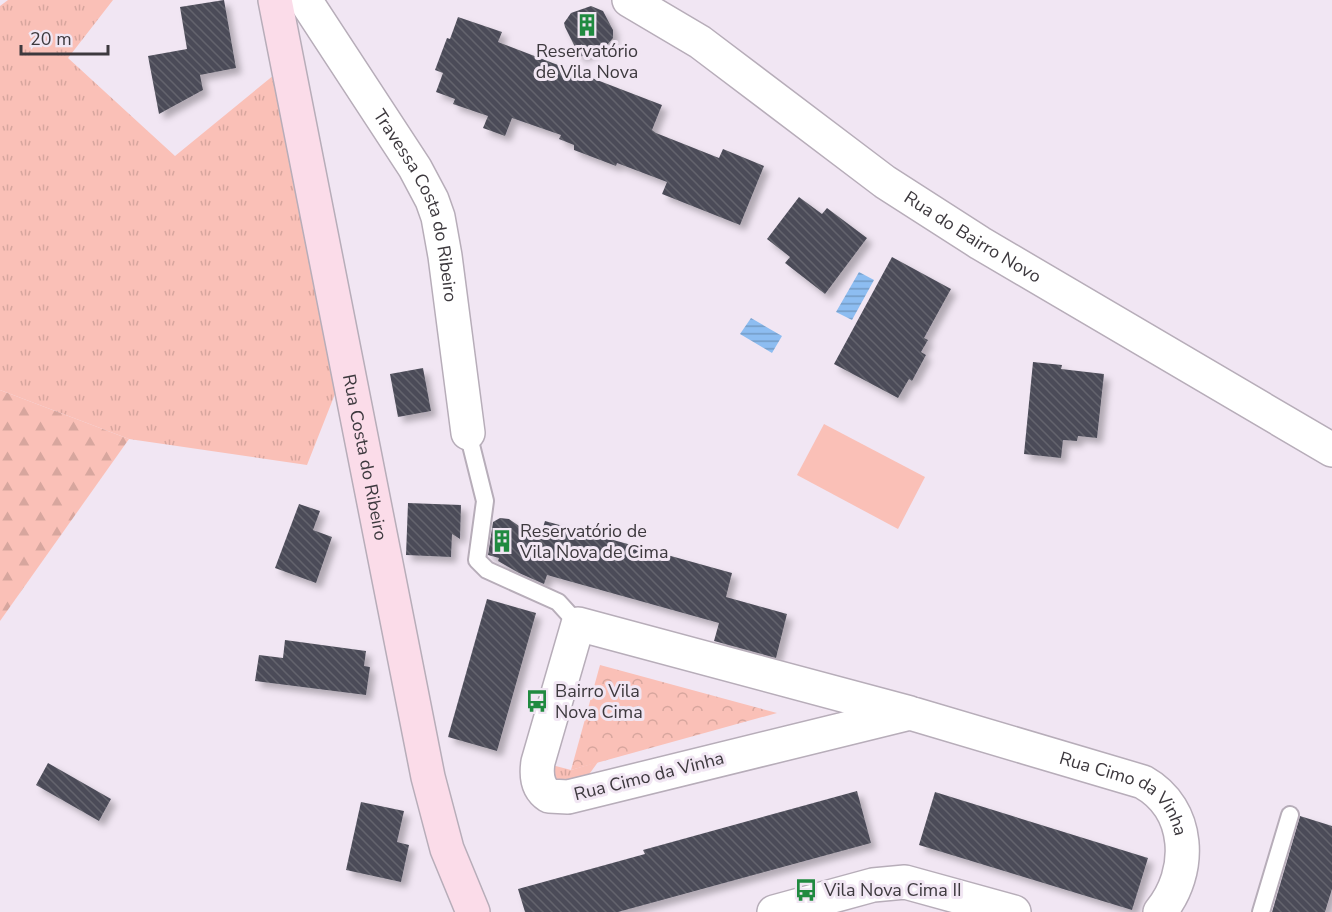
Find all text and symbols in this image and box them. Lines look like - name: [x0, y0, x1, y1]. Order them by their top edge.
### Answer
- building icon: Reservatório de Vila Nova: [574, 12, 600, 38]
- scale bar: [21, 18, 108, 56]
- text: 20 m: [30, 27, 72, 51]
- place label: Reservatório de Vila Nova: [536, 39, 638, 84]
- street label: Travessa Costa do Ribeiro: [368, 105, 463, 304]
- street label: Rua do Bairro Novo: [899, 185, 1046, 288]
- street label: Rua Costa do Ribeiro: [337, 372, 393, 542]
- place label: Reservatório de Vila Nova de Cima: [519, 519, 668, 564]
- building icon: Reservatório de Vila Nova de Cima: [489, 528, 515, 554]
- place label: Bairro Vila Nova Cima: [555, 679, 643, 724]
- bus stop icon: Bairro Vila Nova Cima: [524, 688, 550, 714]
- street label: Rua Cimo da Vinha: [571, 746, 727, 806]
- street label: Rua Cimo da Vinha: [1057, 746, 1193, 838]
- bus stop icon: Vila Nova Cima II: [793, 877, 819, 903]
- place label: Vila Nova Cima II: [823, 878, 962, 902]

